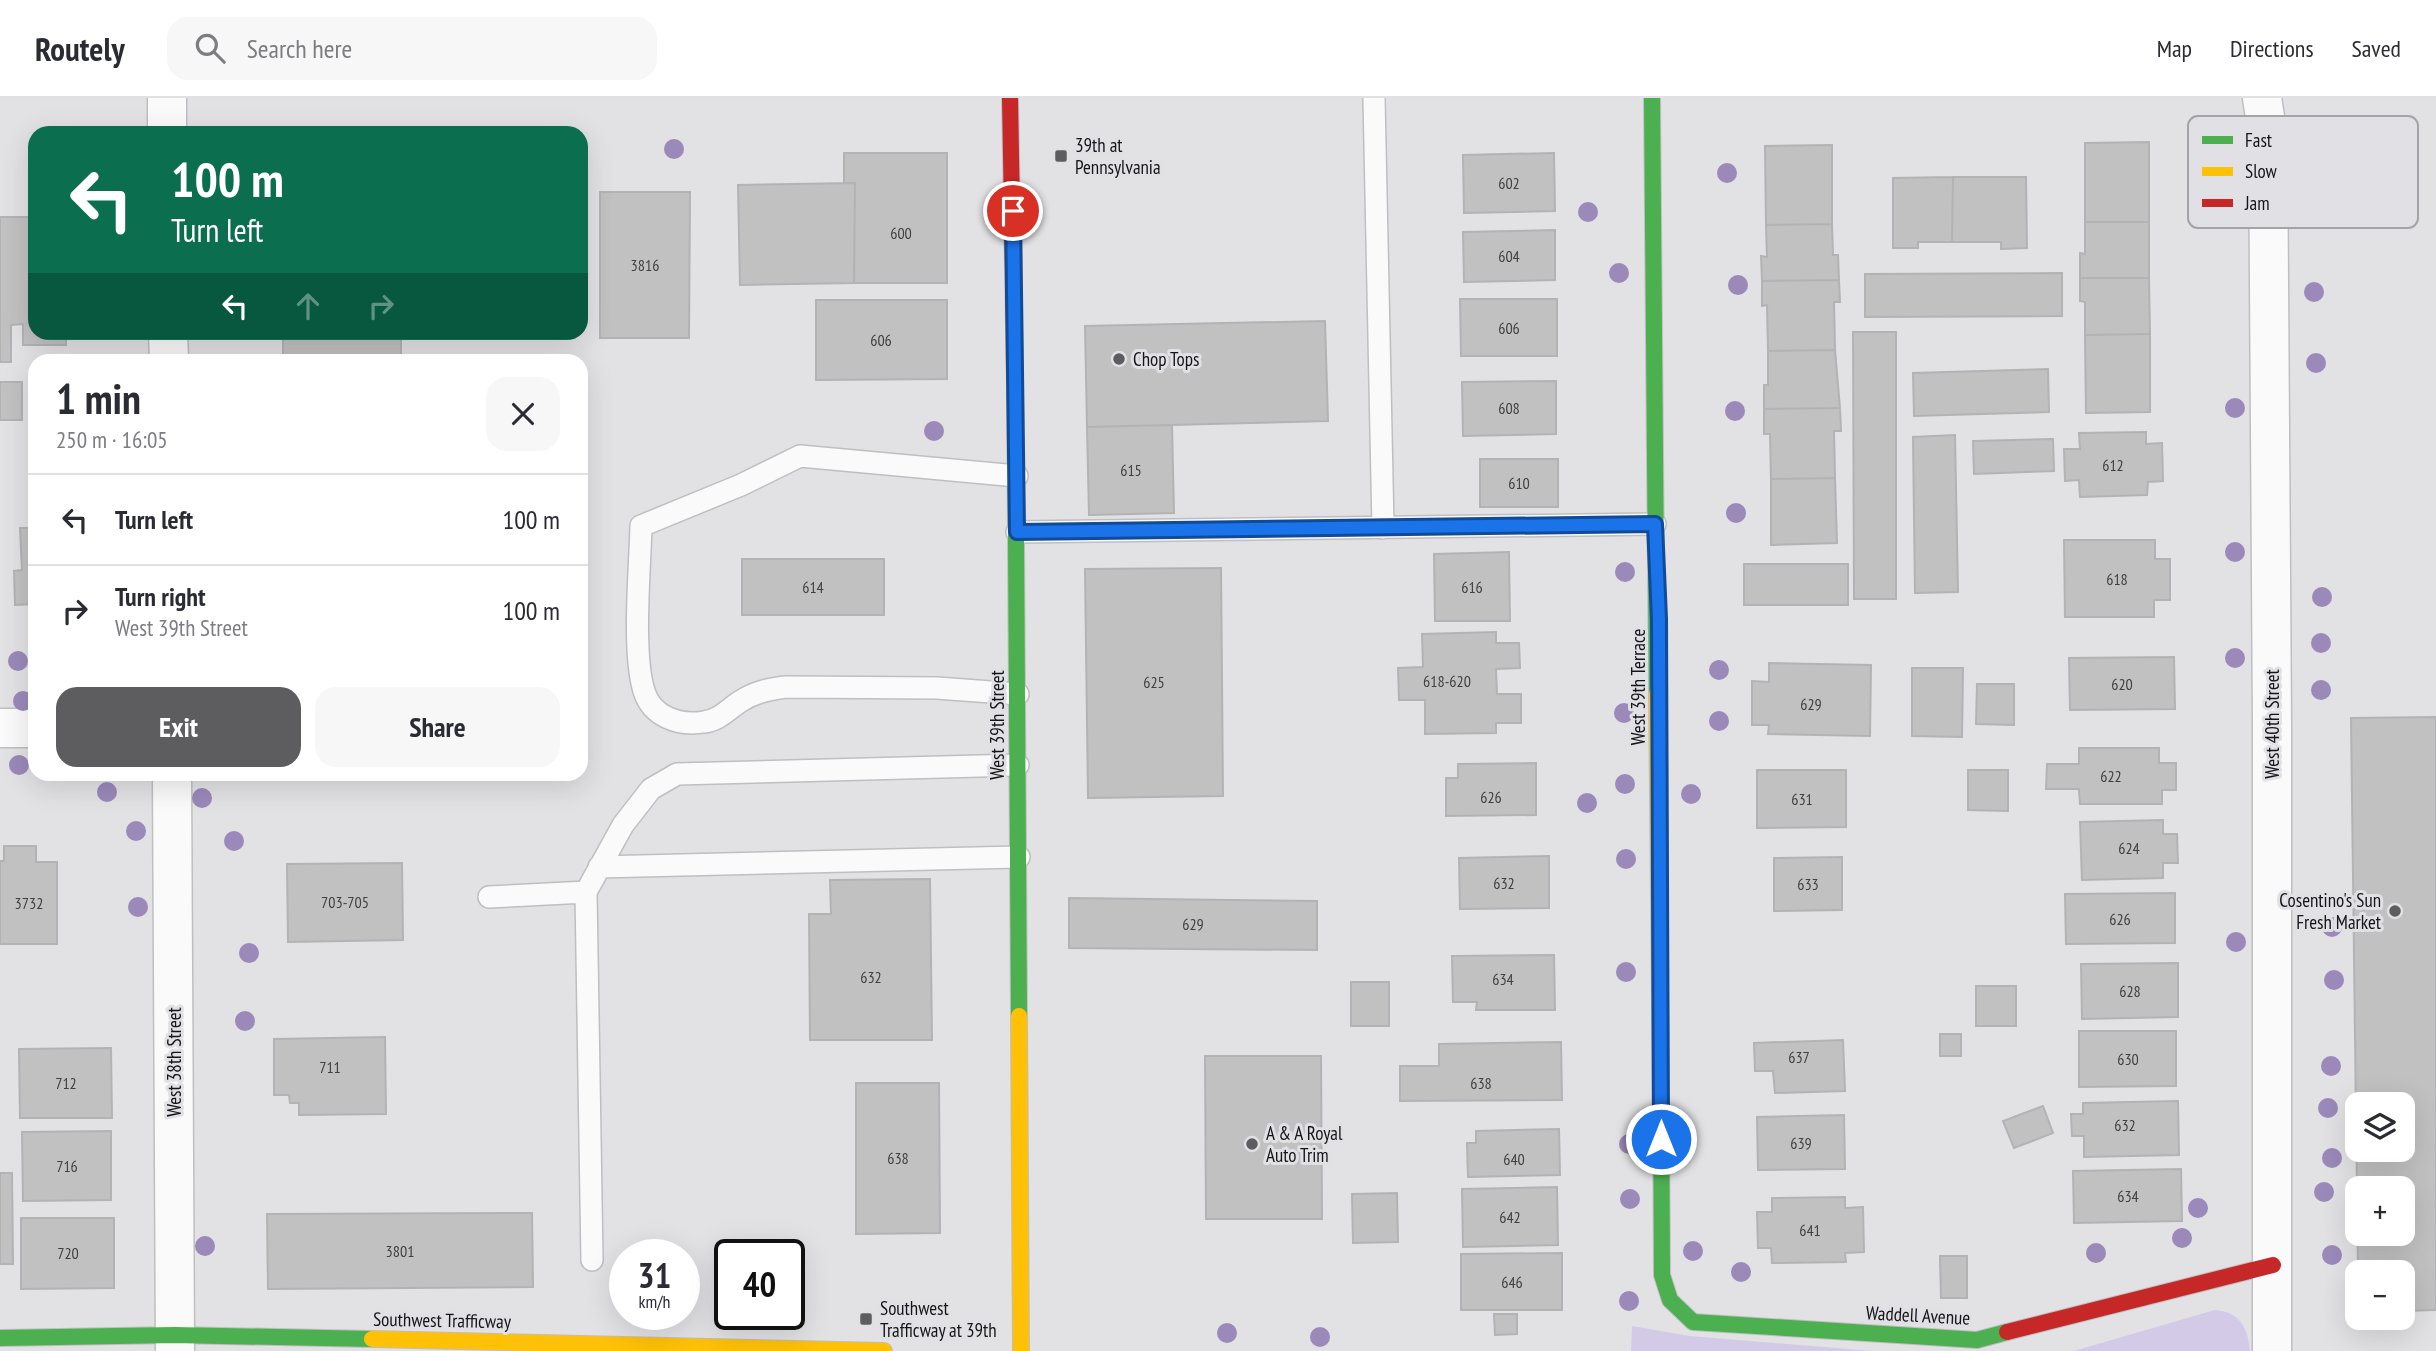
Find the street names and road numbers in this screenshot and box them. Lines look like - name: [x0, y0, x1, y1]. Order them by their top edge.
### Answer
- street label: West 39th Terrace: [1626, 629, 1650, 745]
- street label: West 40th Street: [2260, 668, 2284, 779]
- street label: West 39th Street: [985, 669, 1009, 780]
- street label: West 38th Street: [162, 1006, 186, 1117]
- street label: Waddell Avenue: [1865, 1300, 1971, 1330]
- street label: Southwest Trafficway: [373, 1307, 512, 1333]

